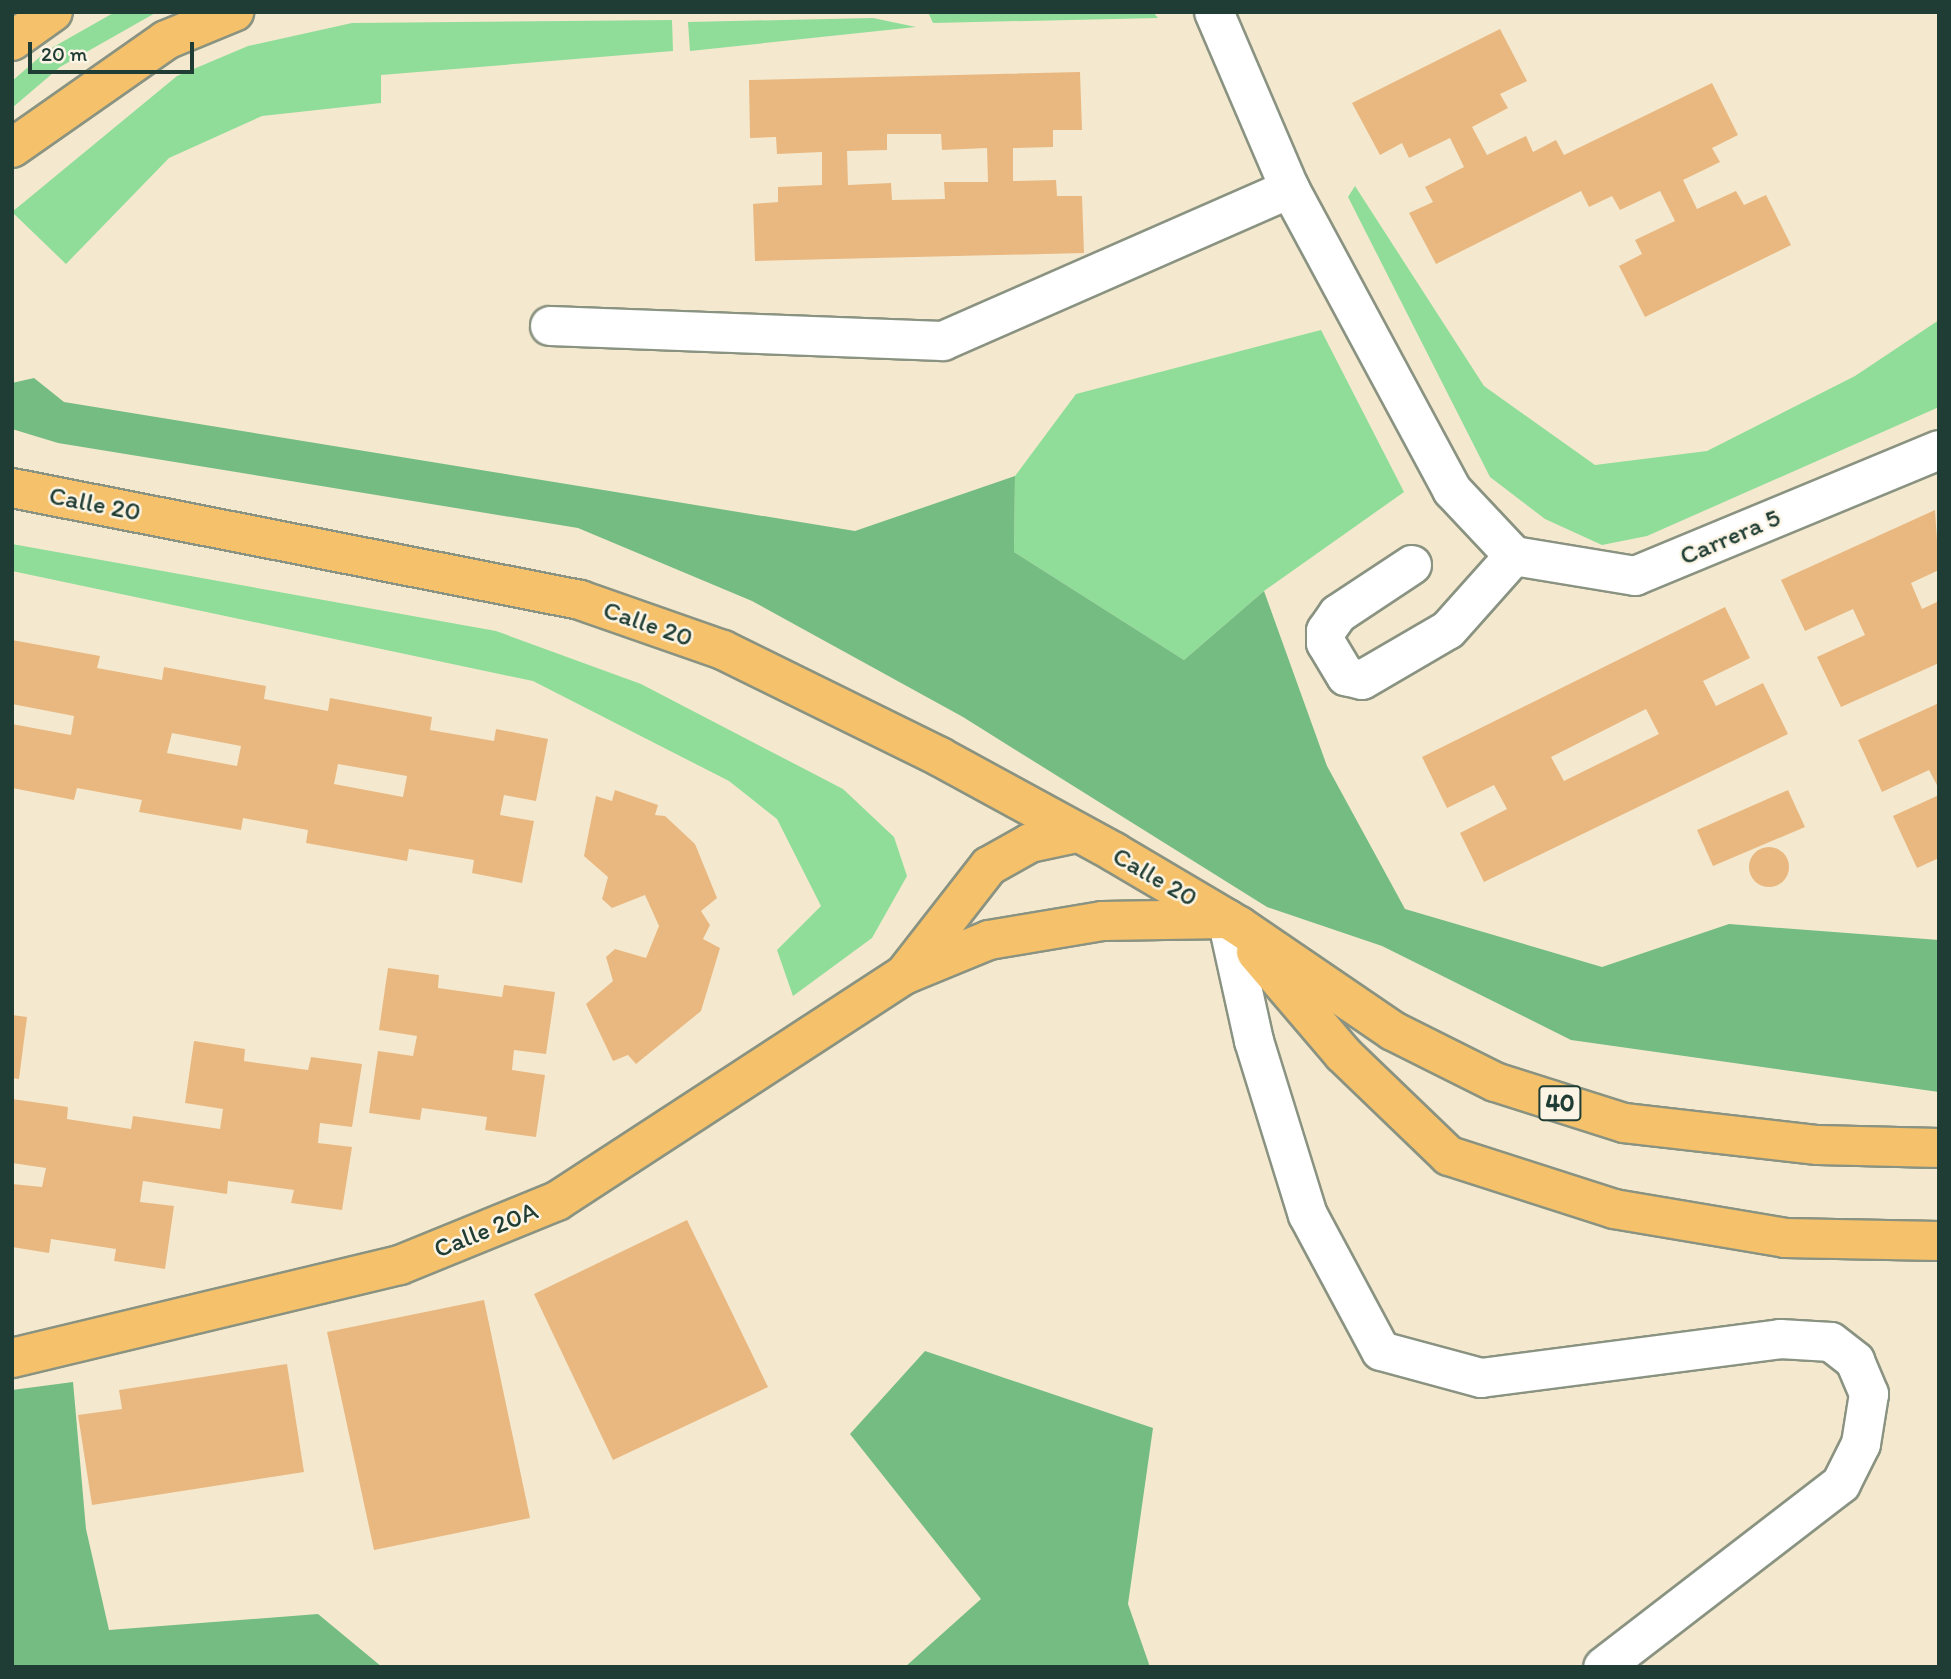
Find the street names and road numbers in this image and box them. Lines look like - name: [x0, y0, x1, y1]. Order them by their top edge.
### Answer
- street label: Calle 20: [46, 480, 144, 528]
- street label: Carrera 5: [1675, 502, 1785, 572]
- street label: Calle 20: [599, 594, 697, 654]
- street label: Calle 20: [1107, 840, 1203, 914]
- road number: 40: [1537, 1083, 1583, 1124]
- street label: Calle 20A: [429, 1195, 543, 1265]

